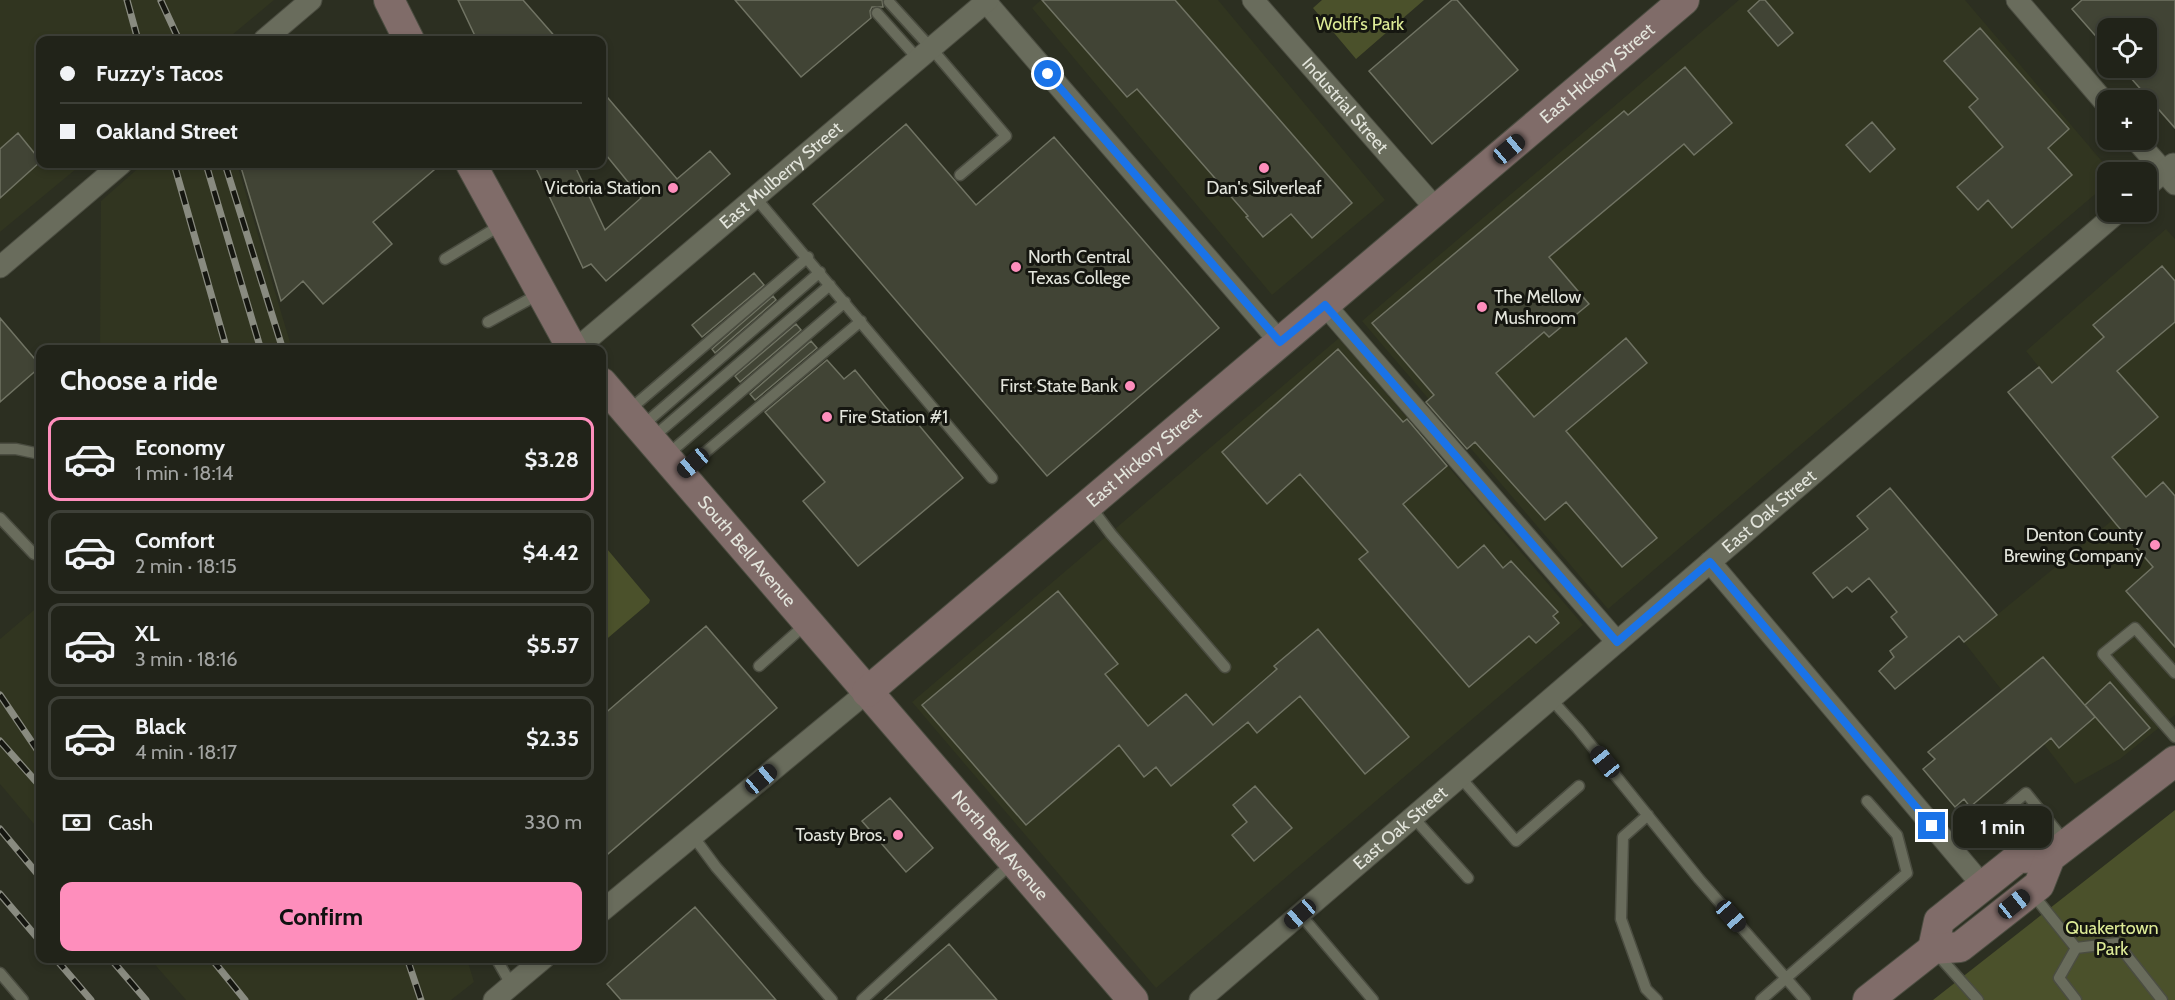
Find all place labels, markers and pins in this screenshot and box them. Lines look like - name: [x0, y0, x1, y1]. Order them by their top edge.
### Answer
- marker: Dan's Silverleaf: [1257, 161, 1271, 175]
- place label: Victoria Station: [545, 177, 661, 199]
- place label: Dan's Silverleaf: [1206, 177, 1322, 199]
- marker: Victoria Station: [666, 181, 680, 195]
- place label: North Central Texas College: [1028, 246, 1131, 289]
- marker: North Central Texas College: [1009, 260, 1023, 274]
- place label: The Mellow Mushroom: [1494, 286, 1581, 329]
- marker: The Mellow Mushroom: [1475, 300, 1489, 314]
- place label: First State Bank: [1000, 375, 1119, 397]
- marker: First State Bank: [1123, 379, 1137, 393]
- place label: Fire Station #1: [839, 406, 948, 428]
- marker: Fire Station #1: [820, 410, 834, 424]
- place label: Denton County Brewing Company: [2004, 524, 2143, 567]
- marker: Denton County Brewing Company: [2148, 538, 2162, 552]
- place label: Toasty Bros.: [795, 824, 886, 846]
- marker: Toasty Bros.: [891, 828, 905, 842]

